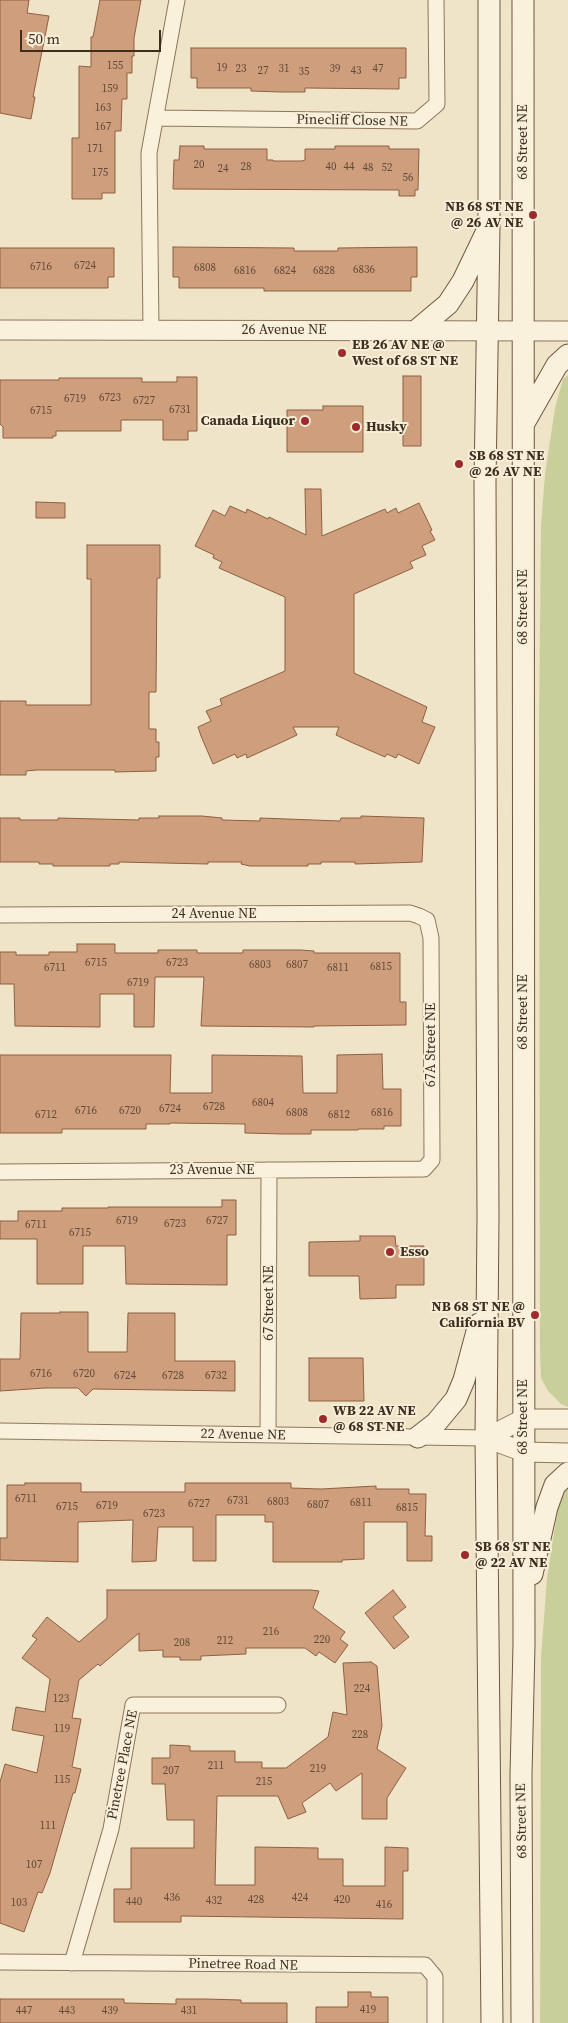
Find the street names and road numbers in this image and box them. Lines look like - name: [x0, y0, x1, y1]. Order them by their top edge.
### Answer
- street label: 68 Street NE: [515, 104, 531, 180]
- street label: Pinecliff Close NE: [296, 112, 408, 130]
- street label: 26 Avenue NE: [241, 322, 327, 338]
- street label: 68 Street NE: [515, 569, 531, 645]
- street label: 24 Avenue NE: [171, 906, 257, 922]
- street label: 68 Street NE: [515, 974, 531, 1050]
- street label: 67A Street NE: [423, 1003, 439, 1087]
- street label: 23 Avenue NE: [169, 1162, 255, 1178]
- street label: 67 Street NE: [261, 1265, 277, 1341]
- street label: 68 Street NE: [515, 1379, 531, 1455]
- street label: 22 Avenue NE: [200, 1426, 286, 1444]
- street label: Pinetree Place NE: [104, 1709, 142, 1821]
- street label: 68 Street NE: [513, 1783, 531, 1859]
- street label: Pinetree Road NE: [188, 1956, 298, 1974]

